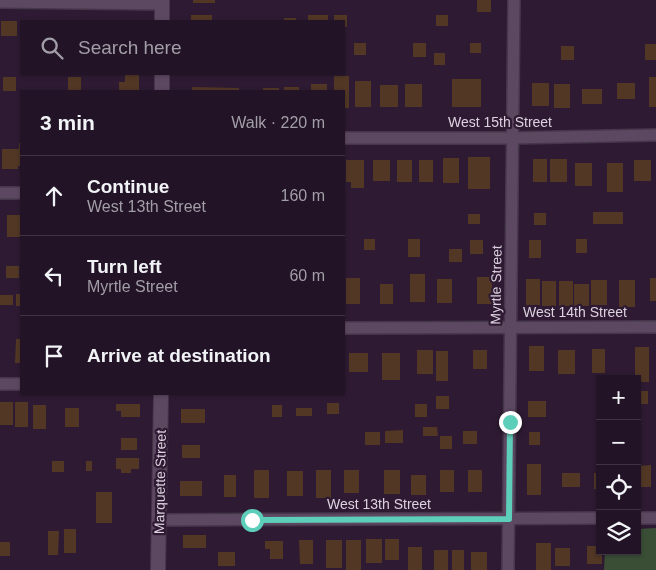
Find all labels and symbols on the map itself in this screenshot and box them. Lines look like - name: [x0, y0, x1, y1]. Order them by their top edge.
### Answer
- street label: West 15th Street: [448, 114, 552, 130]
- street label: Myrtle Street: [487, 245, 505, 325]
- street label: West 14th Street: [523, 304, 627, 320]
- route end: [499, 411, 522, 434]
- street label: Marquette Street: [151, 430, 169, 534]
- street label: West 13th Street: [327, 496, 431, 512]
- route start: [241, 509, 264, 532]

